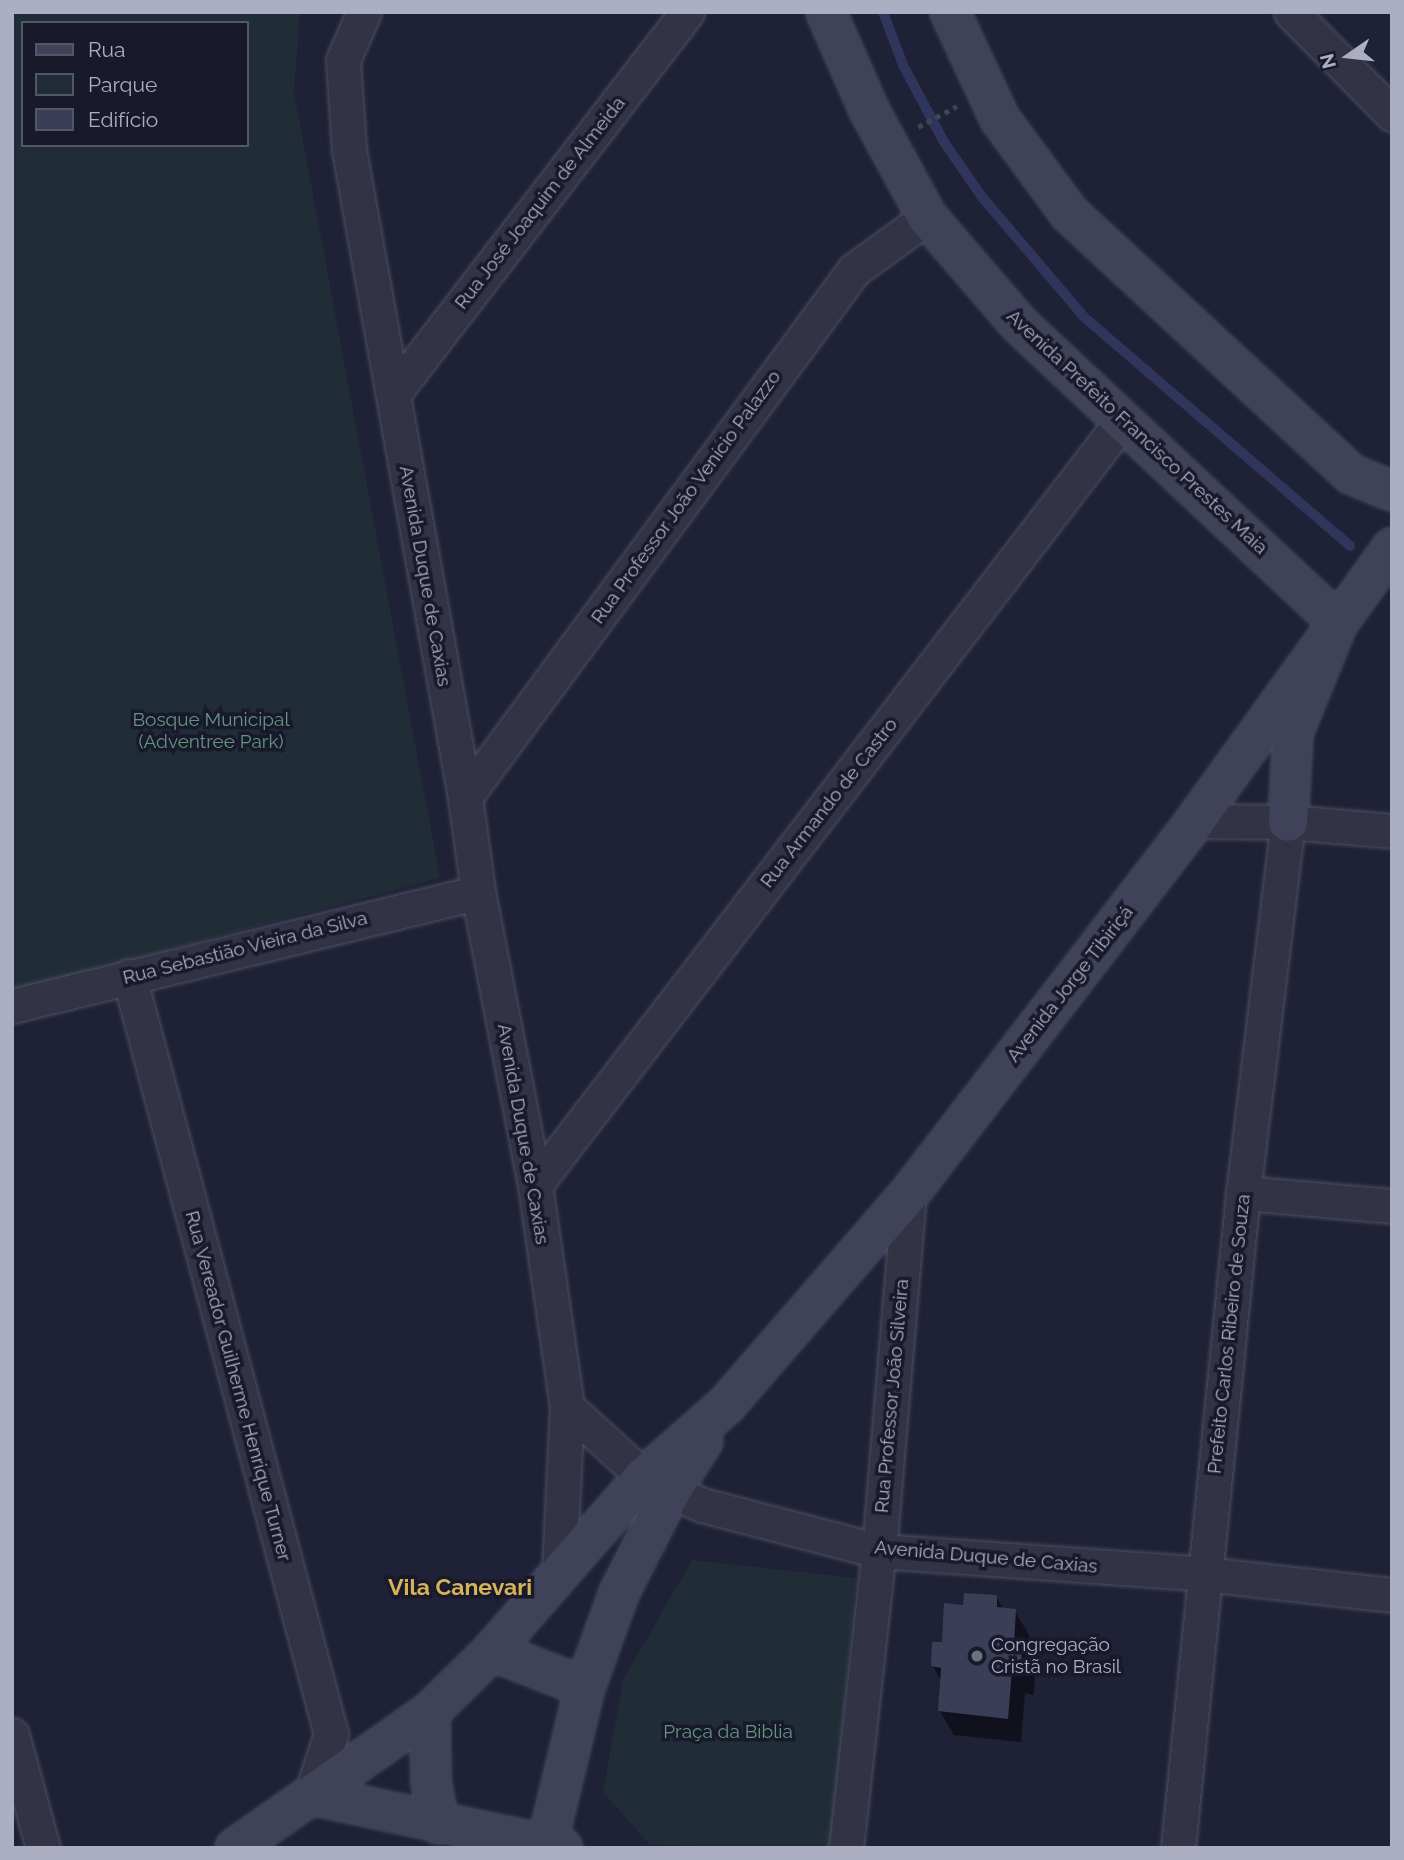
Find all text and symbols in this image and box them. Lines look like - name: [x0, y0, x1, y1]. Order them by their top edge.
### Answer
- legend: [21, 21, 248, 147]
- north arrow: [1313, 21, 1383, 91]
- text: Rua: [88, 37, 125, 62]
- text: N: [1315, 51, 1340, 71]
- text: Parque: [88, 72, 157, 97]
- street label: Rua José Joaquim de Almeida: [449, 92, 631, 314]
- text: Edifício: [88, 107, 158, 132]
- street label: Avenida Prefeito Francisco Prestes Maia: [1002, 305, 1272, 559]
- street label: Rua Professor João Venício Palazzo: [586, 365, 786, 629]
- street label: Avenida Duque de Caxias: [394, 464, 456, 688]
- park label: Bosque Municipal (Adventree Park): [132, 709, 290, 753]
- street label: Rua Armando de Castro: [756, 713, 902, 893]
- street label: Avenida Jorge Tibiriçá: [1002, 901, 1138, 1067]
- street label: Rua Sebastião Vieira da Silva: [120, 907, 370, 989]
- street label: Avenida Duque de Caxias: [492, 1022, 554, 1246]
- street label: Prefeito Carlos Ribeiro de Souza: [1203, 1193, 1255, 1475]
- street label: Rua Vereador Guilherme Henrique Turner: [180, 1208, 296, 1564]
- street label: Rua Professor João Silveira: [870, 1278, 914, 1514]
- street label: Avenida Duque de Caxias: [874, 1536, 1098, 1578]
- district label: Vila Canevari: [388, 1573, 532, 1601]
- place label: Congregação Cristã no Brasil: [991, 1634, 1121, 1678]
- marker: Congregação Cristã no Brasil: [969, 1648, 985, 1664]
- park label: Praça da Biblia: [663, 1721, 793, 1743]

